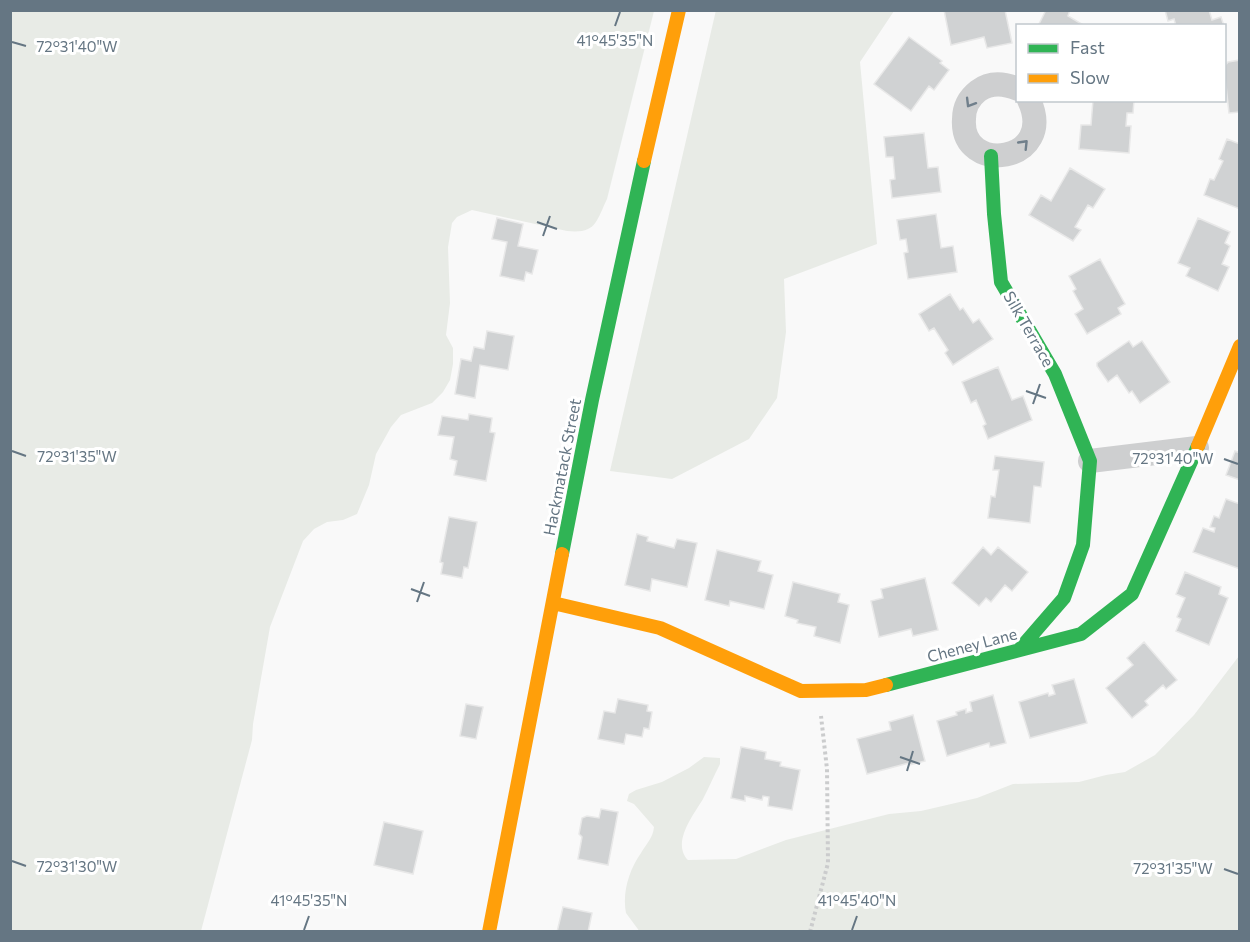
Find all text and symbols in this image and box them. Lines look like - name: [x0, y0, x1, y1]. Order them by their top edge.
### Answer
- legend: [1016, 24, 1226, 102]
- text: 41°45'35"N: [577, 31, 653, 49]
- text: Fast: [1070, 36, 1105, 58]
- text: 72°31'40"W: [36, 37, 118, 55]
- text: Slow: [1070, 66, 1110, 88]
- one-way arrow: [966, 96, 977, 107]
- one-way arrow: [1017, 141, 1028, 151]
- street label: Silk Terrace: [1000, 288, 1059, 370]
- street label: Hackmatack Street: [539, 396, 584, 537]
- text: 72°31'35"W: [37, 447, 117, 465]
- text: 72°31'40"W: [1132, 449, 1214, 467]
- street label: Cheney Lane: [925, 623, 1019, 666]
- text: 72°31'30"W: [37, 857, 117, 875]
- text: 72°31'35"W: [1133, 859, 1213, 877]
- text: 41°45'35"N: [271, 891, 347, 909]
- text: 41°45'40"N: [818, 891, 896, 909]

